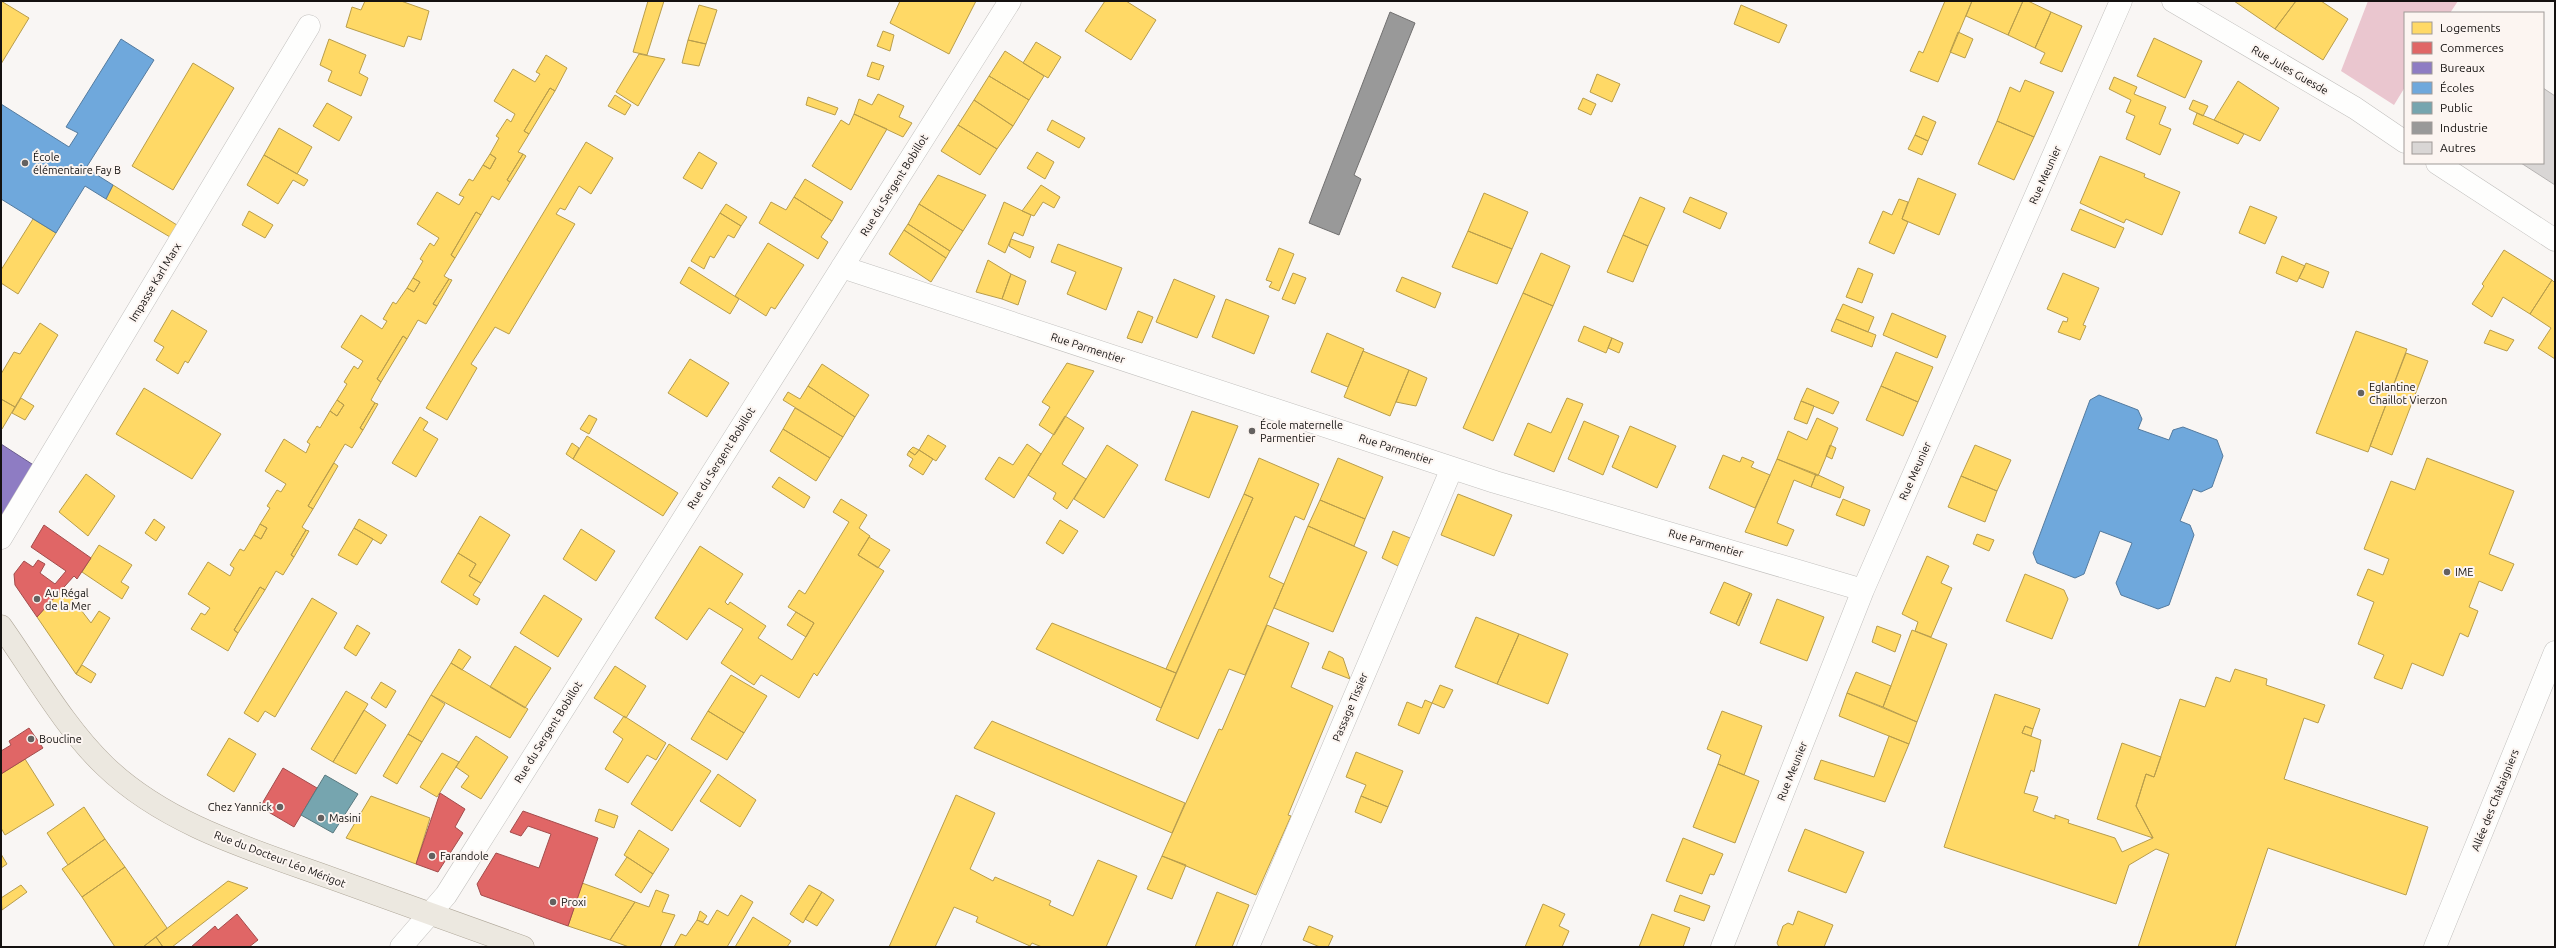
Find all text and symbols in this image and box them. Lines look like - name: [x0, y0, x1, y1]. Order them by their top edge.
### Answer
- legend: [2404, 12, 2544, 164]
- text: Logements: [2440, 21, 2500, 34]
- text: Commerces: [2440, 41, 2504, 54]
- street label: Rue Jules Guesde: [2250, 43, 2330, 97]
- text: Bureaux: [2440, 61, 2485, 74]
- text: Écoles: [2440, 81, 2474, 94]
- text: Public: [2440, 101, 2473, 114]
- text: Industrie: [2440, 121, 2488, 134]
- street label: Rue du Sergent Bobillot: [858, 131, 931, 238]
- text: Autres: [2440, 141, 2476, 154]
- street label: Rue Meunier: [2027, 143, 2064, 206]
- place label: École élémentaire Fay B: [33, 150, 121, 176]
- marker: École élémentaire Fay B: [20, 158, 30, 168]
- street label: Impasse Karl Marx: [127, 240, 183, 323]
- street label: Rue Parmentier: [1049, 330, 1127, 366]
- place label: Eglantine Chaillot Vierzon: [2369, 381, 2447, 406]
- marker: Eglantine Chaillot Vierzon: [2356, 388, 2366, 398]
- street label: Rue du Sergent Bobillot: [685, 404, 758, 511]
- place label: École maternelle Parmentier: [1260, 418, 1343, 444]
- marker: École maternelle Parmentier: [1247, 426, 1257, 436]
- street label: Rue Parmentier: [1357, 431, 1435, 467]
- street label: Rue Meunier: [1897, 439, 1934, 502]
- street label: Rue Parmentier: [1667, 527, 1746, 560]
- place label: IME: [2455, 566, 2474, 578]
- marker: IME: [2442, 567, 2452, 577]
- place label: Au Régal de la Mer: [45, 587, 92, 612]
- marker: Au Régal de la Mer: [32, 594, 42, 604]
- street label: Passage Tissier: [1330, 670, 1370, 743]
- street label: Rue du Sergent Bobillot: [512, 678, 585, 785]
- place label: Boucline: [39, 733, 82, 745]
- marker: Boucline: [26, 734, 36, 744]
- street label: Rue Meunier: [1775, 739, 1810, 802]
- street label: Allée des Châtaigniers: [2469, 747, 2521, 853]
- place label: Chez Yannick: [208, 801, 272, 813]
- marker: Chez Yannick: [275, 802, 285, 812]
- place label: Masini: [329, 812, 361, 824]
- marker: Masini: [316, 813, 326, 823]
- street label: Rue du Docteur Léo Mérigot: [213, 828, 348, 890]
- place label: Farandole: [440, 850, 489, 862]
- marker: Farandole: [427, 851, 437, 861]
- place label: Proxi: [561, 896, 586, 908]
- marker: Proxi: [548, 897, 558, 907]

